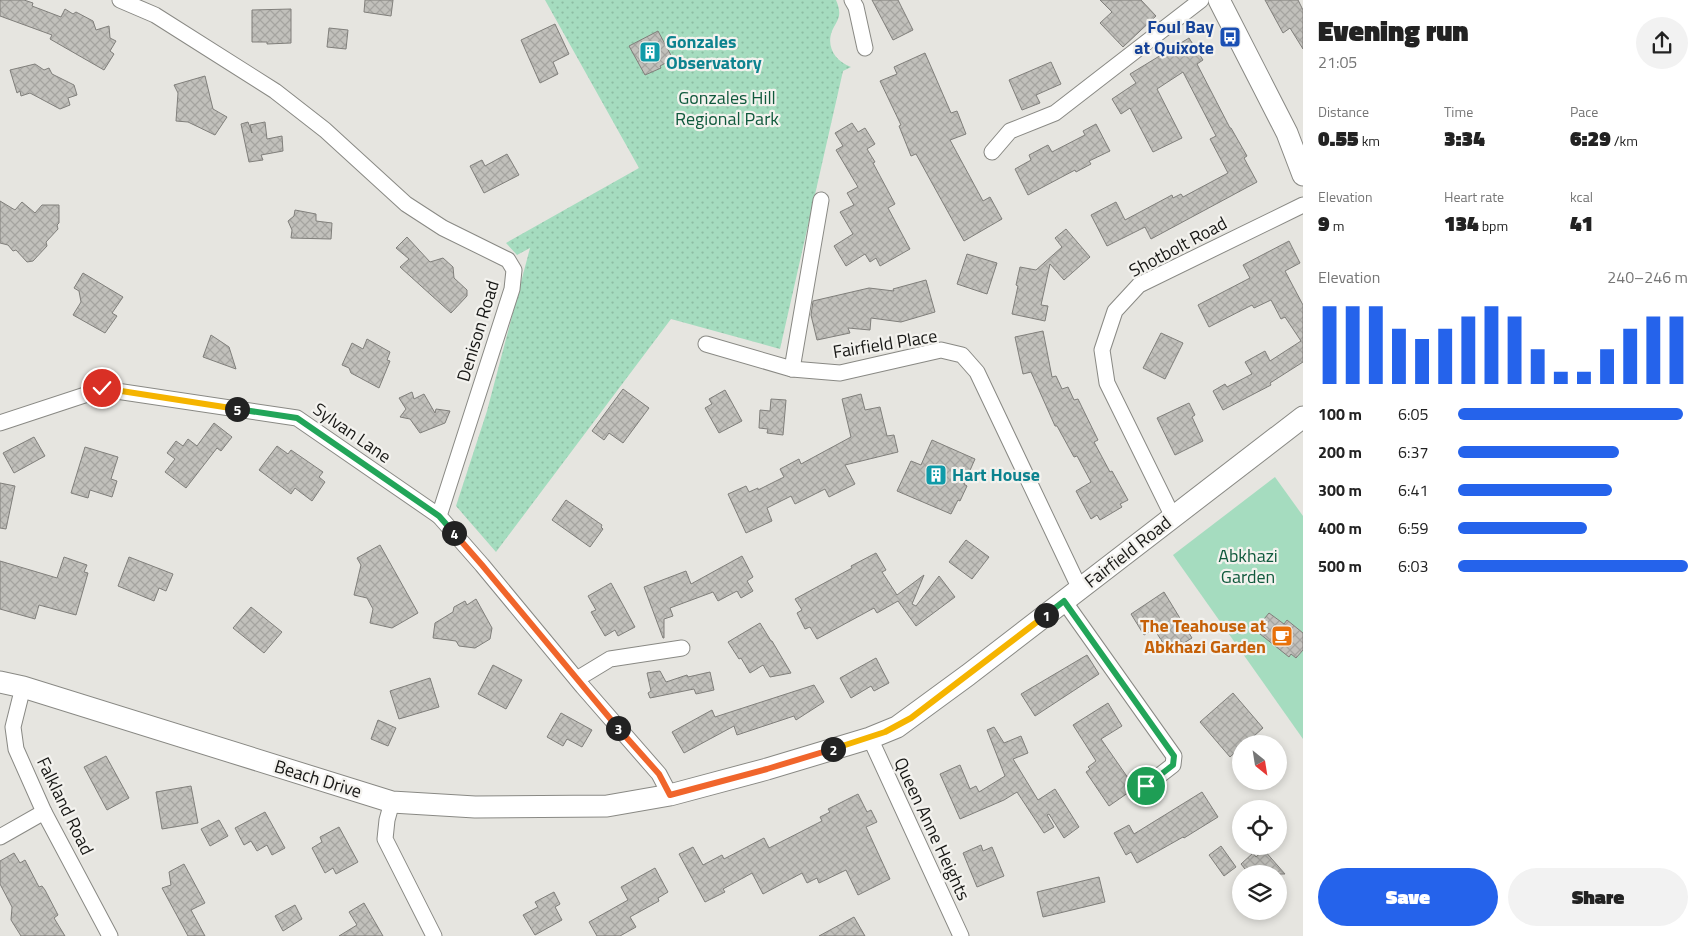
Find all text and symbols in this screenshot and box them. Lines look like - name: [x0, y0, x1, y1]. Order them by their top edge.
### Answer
- text: Evening run: [1318, 9, 1469, 52]
- place label: Foul Bay at Quixote: [1134, 13, 1214, 61]
- button: share: [1636, 17, 1688, 69]
- bus stop icon: Foul Bay at Quixote: [1218, 25, 1242, 49]
- place label: Gonzales Observatory: [666, 28, 762, 76]
- building icon: Gonzales Observatory: [638, 40, 662, 64]
- text: 21:05: [1318, 50, 1357, 74]
- park label: Gonzales Hill Regional Park: [675, 84, 779, 132]
- text: Distance: [1318, 101, 1369, 122]
- text: Time: [1444, 101, 1473, 122]
- text: Pace: [1570, 101, 1598, 122]
- text: 0.55: [1318, 122, 1359, 154]
- text: 3:34: [1444, 122, 1485, 154]
- text: 6:29: [1570, 122, 1611, 154]
- text: km: [1359, 130, 1380, 151]
- text: /km: [1611, 130, 1638, 151]
- text: Elevation: [1318, 186, 1372, 207]
- text: Heart rate: [1444, 186, 1504, 207]
- text: kcal: [1570, 186, 1593, 207]
- text: 9: [1318, 207, 1330, 239]
- text: 134: [1444, 207, 1479, 239]
- text: 41: [1570, 207, 1593, 239]
- street label: Shotbolt Road: [1124, 209, 1232, 284]
- text: m: [1330, 215, 1344, 236]
- text: bpm: [1479, 215, 1508, 236]
- text: Elevation: [1318, 265, 1380, 289]
- text: 240–246 m: [1607, 265, 1688, 289]
- street label: Denison Road: [449, 277, 506, 385]
- street label: Fairfield Place: [831, 322, 939, 365]
- pin: [81, 367, 123, 409]
- icon: check: [88, 374, 116, 402]
- pin: 5: [224, 396, 250, 422]
- street label: Sylvan Lane: [308, 396, 397, 469]
- text: 5: [234, 399, 241, 420]
- text: 100 m: [1318, 402, 1362, 426]
- text: 6:05: [1398, 402, 1428, 426]
- text: 200 m: [1318, 440, 1362, 464]
- text: 6:37: [1398, 440, 1428, 464]
- place label: Hart House: [952, 461, 1040, 488]
- building icon: Hart House: [924, 463, 948, 487]
- text: 300 m: [1318, 478, 1362, 502]
- text: 6:41: [1398, 478, 1428, 502]
- street label: Fairfield Road: [1079, 509, 1177, 594]
- text: 400 m: [1318, 516, 1362, 540]
- text: 6:59: [1398, 516, 1428, 540]
- pin: 4: [442, 520, 466, 546]
- text: 4: [451, 523, 458, 544]
- park label: Abkhazi Garden: [1218, 542, 1278, 590]
- text: 500 m: [1318, 554, 1362, 578]
- text: 6:03: [1398, 554, 1428, 578]
- pin: 1: [1034, 602, 1058, 628]
- text: 1: [1043, 605, 1050, 626]
- place label: The Teahouse at Abkhazi Garden: [1140, 612, 1266, 660]
- cafe icon: The Teahouse at Abkhazi Garden: [1270, 624, 1294, 648]
- pin: 3: [606, 716, 630, 740]
- text: 3: [615, 718, 622, 739]
- north arrow: [1232, 735, 1288, 790]
- map controls: [1232, 735, 1287, 920]
- pin: 2: [820, 736, 846, 762]
- text: 2: [830, 739, 837, 760]
- street label: Falkland Road: [30, 752, 101, 859]
- street label: Beach Drive: [271, 752, 365, 805]
- street label: Queen Anne Heights: [887, 753, 977, 905]
- pin: [1125, 765, 1167, 807]
- icon: arrive: [1132, 772, 1160, 800]
- button: locate: [1232, 800, 1287, 855]
- button: layers: [1232, 865, 1287, 920]
- button: Save: [1318, 868, 1498, 926]
- button: Share: [1508, 868, 1688, 926]

